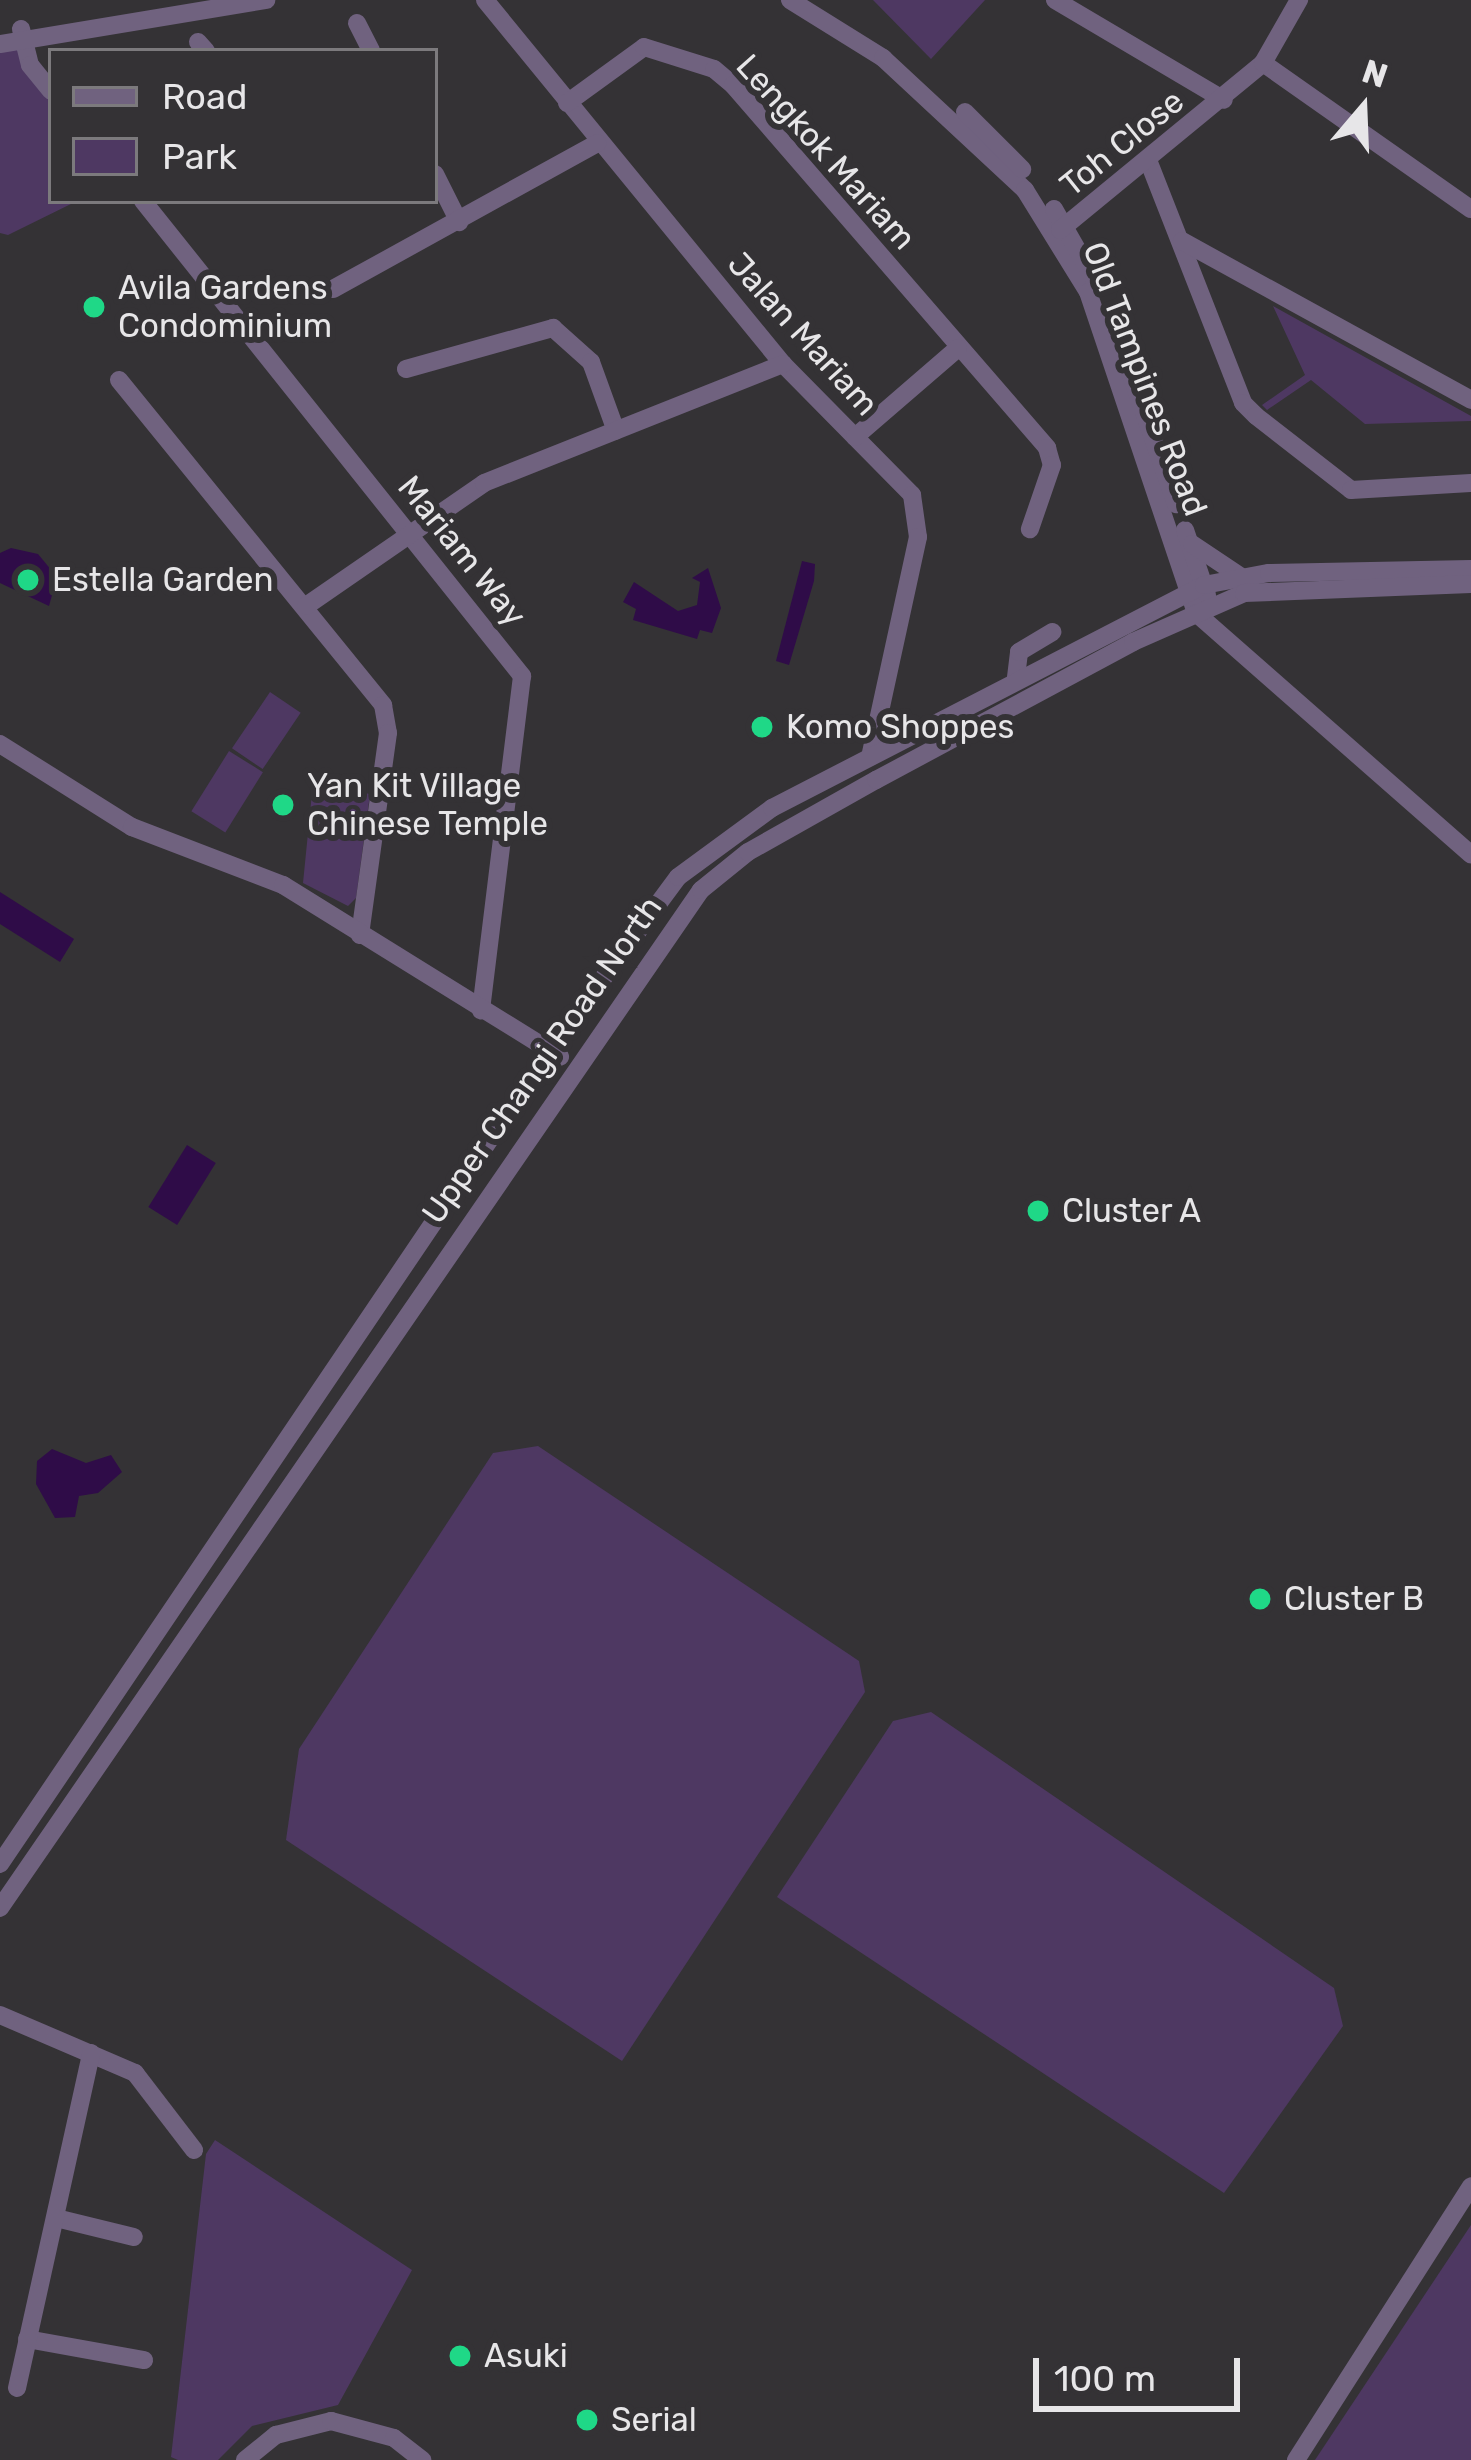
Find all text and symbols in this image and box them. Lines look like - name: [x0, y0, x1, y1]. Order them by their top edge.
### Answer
- street label: Lengkok Mariam: [728, 46, 924, 258]
- legend: [48, 48, 438, 204]
- north arrow: [1303, 48, 1423, 168]
- text: N: [1357, 51, 1392, 96]
- text: Road: [162, 75, 247, 118]
- street label: Toh Close: [1052, 81, 1192, 205]
- text: Park: [162, 135, 237, 178]
- street label: Old Tampines Road: [1074, 236, 1216, 522]
- street label: Jalan Mariam: [719, 244, 887, 424]
- place label: Avila Gardens Condominium: [118, 268, 332, 346]
- marker: Avila Gardens Condominium: [81, 294, 107, 320]
- street label: Mariam Way: [389, 468, 535, 634]
- place label: Estella Garden: [52, 560, 274, 600]
- marker: Estella Garden: [15, 567, 41, 593]
- place label: Komo Shoppes: [786, 707, 1014, 747]
- marker: Komo Shoppes: [749, 714, 775, 740]
- place label: Yan Kit Village Chinese Temple: [307, 766, 549, 844]
- marker: Yan Kit Village Chinese Temple: [270, 792, 296, 818]
- street label: Upper Changi Road North: [414, 888, 670, 1232]
- place label: Cluster A: [1062, 1191, 1203, 1231]
- marker: Cluster A: [1025, 1198, 1051, 1224]
- place label: Cluster B: [1284, 1579, 1425, 1619]
- marker: Cluster B: [1247, 1586, 1273, 1612]
- scale bar: [1039, 2334, 1246, 2408]
- place label: Asuki: [484, 2336, 568, 2376]
- marker: Asuki: [447, 2343, 473, 2369]
- text: 100 m: [1054, 2357, 1156, 2400]
- place label: Serial: [611, 2400, 697, 2440]
- marker: Serial: [574, 2407, 600, 2433]

